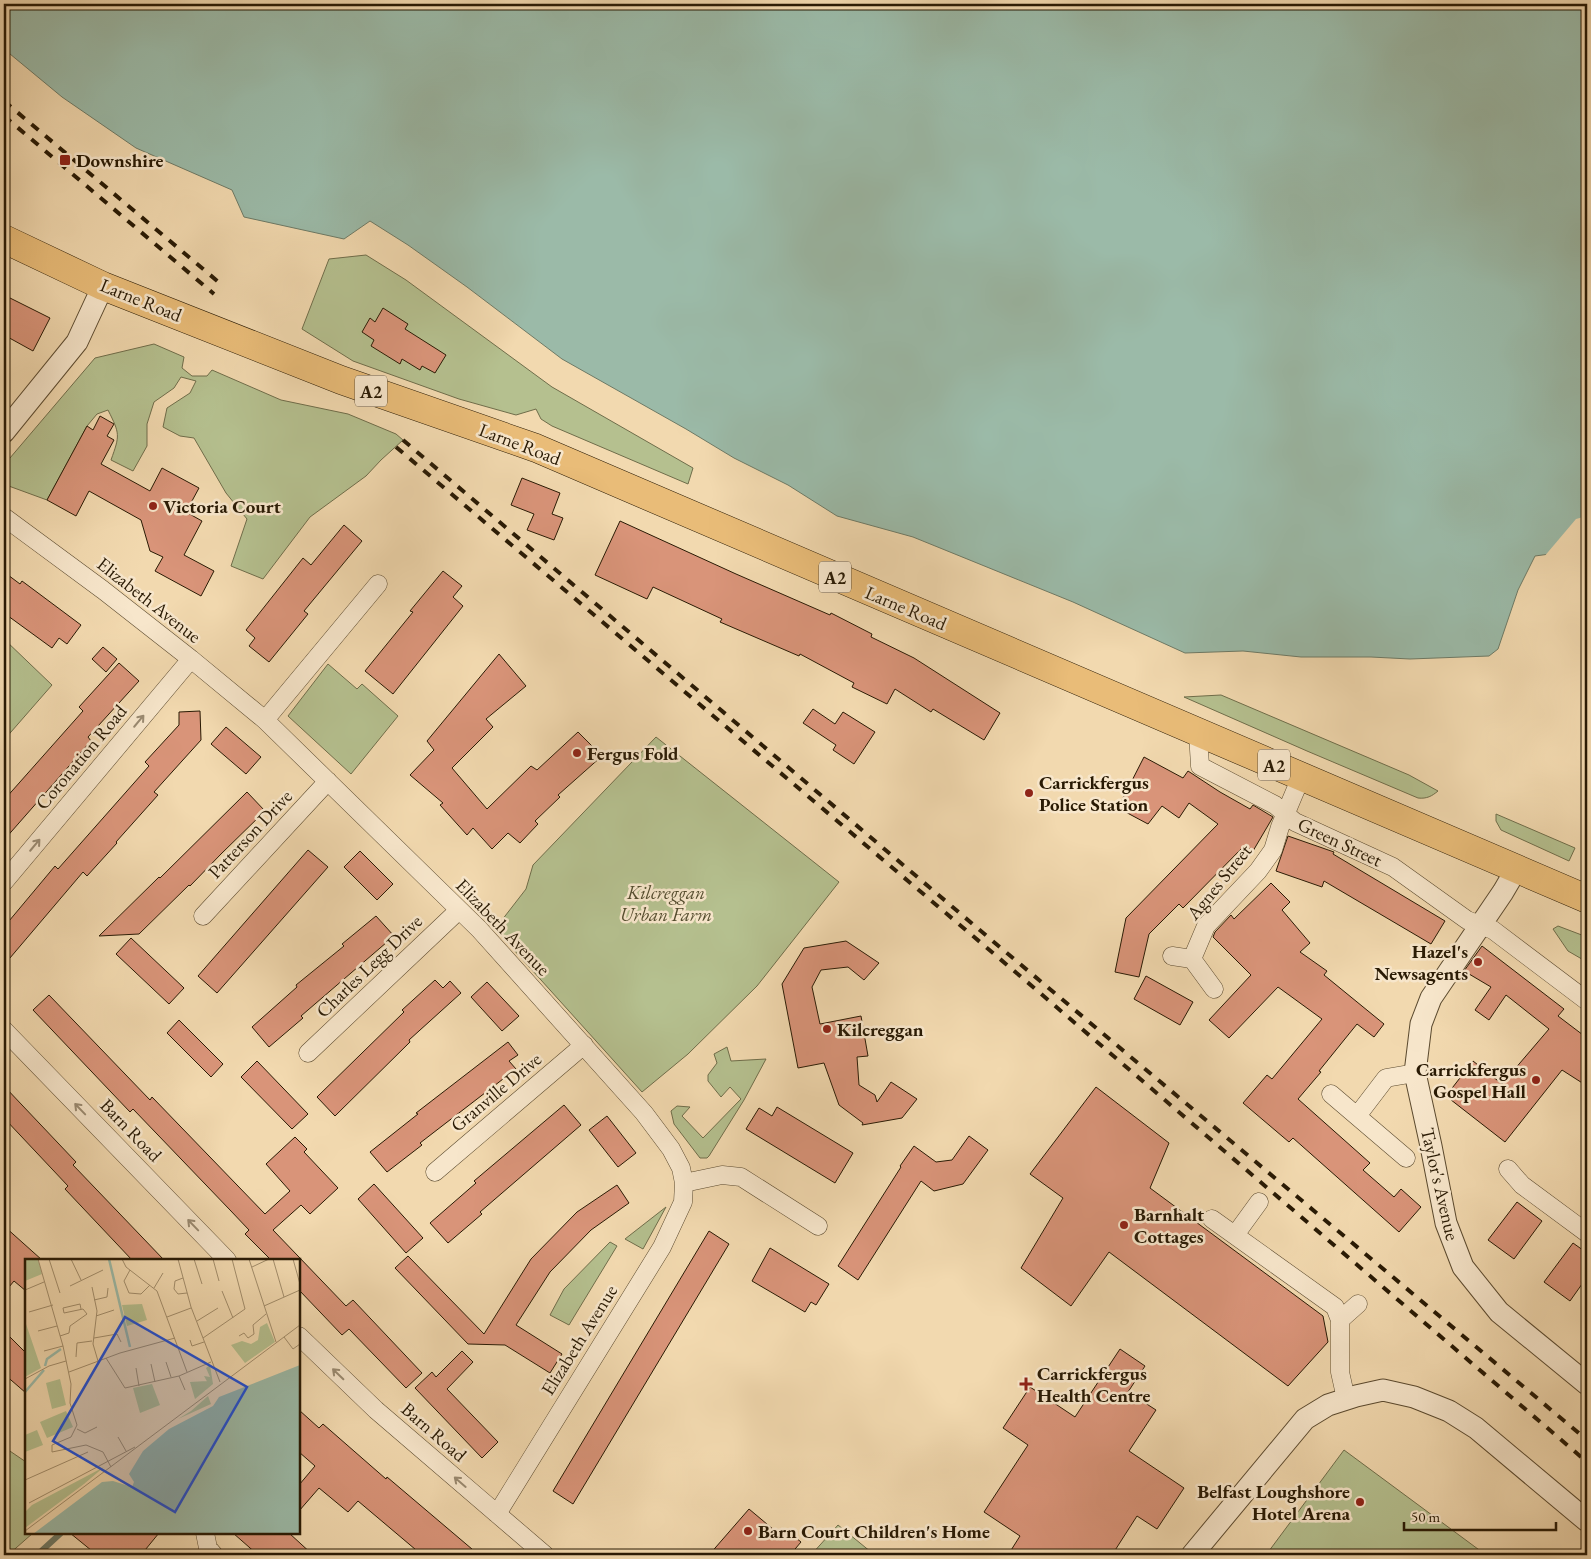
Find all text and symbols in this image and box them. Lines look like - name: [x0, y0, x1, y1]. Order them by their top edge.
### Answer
- place label: Downshire: [76, 148, 164, 173]
- marker: Downshire: [58, 153, 72, 167]
- street label: Larne Road: [96, 272, 186, 328]
- road number: A2: [355, 376, 387, 406]
- street label: Larne Road: [475, 417, 565, 471]
- place label: Victoria Court: [163, 494, 281, 519]
- marker: Victoria Court: [147, 500, 159, 512]
- street label: Elizabeth Avenue: [92, 551, 206, 649]
- road number: A2: [819, 562, 851, 592]
- street label: Larne Road: [862, 580, 951, 636]
- street label: Coronation Road: [30, 699, 133, 815]
- one-way arrow: [134, 714, 145, 727]
- place label: Fergus Fold: [587, 741, 679, 766]
- marker: Fergus Fold: [571, 747, 583, 759]
- road number: A2: [1258, 750, 1290, 780]
- place label: Carrickfergus Police Station: [1039, 770, 1149, 817]
- street label: Patterson Drive: [202, 784, 298, 884]
- marker: Carrickfergus Police Station: [1023, 787, 1035, 799]
- street label: Green Street: [1294, 812, 1386, 872]
- one-way arrow: [29, 839, 40, 852]
- street label: Agnes Street: [1180, 839, 1257, 926]
- street label: Elizabeth Avenue: [450, 873, 556, 981]
- park label: Kilcreggan Urban Farm: [620, 880, 712, 927]
- street label: Charles Legg Drive: [310, 909, 428, 1023]
- place label: Hazel's Newsagents: [1374, 939, 1468, 986]
- marker: Hazel's Newsagents: [1472, 956, 1484, 968]
- place label: Kilcreggan: [837, 1017, 924, 1042]
- marker: Kilcreggan: [821, 1023, 833, 1035]
- street label: Granville Drive: [445, 1047, 547, 1137]
- place label: Carrickfergus Gospel Hall: [1416, 1057, 1527, 1104]
- marker: Carrickfergus Gospel Hall: [1530, 1074, 1542, 1086]
- street label: Barn Road: [95, 1093, 168, 1167]
- one-way arrow: [74, 1102, 86, 1115]
- street label: Taylor's Avenue: [1415, 1125, 1465, 1243]
- place label: Barnhalt Cottages: [1134, 1202, 1204, 1249]
- one-way arrow: [187, 1219, 199, 1232]
- marker: Barnhalt Cottages: [1118, 1219, 1130, 1231]
- inset map: [25, 1259, 300, 1534]
- street label: Elizabeth Avenue: [535, 1280, 623, 1400]
- place label: Carrickfergus Health Centre: [1037, 1361, 1150, 1408]
- one-way arrow: [332, 1368, 345, 1380]
- marker: Carrickfergus Health Centre: [1019, 1377, 1033, 1391]
- street label: Barn Road: [396, 1397, 472, 1467]
- one-way arrow: [453, 1476, 466, 1488]
- place label: Belfast Loughshore Hotel Arena: [1197, 1479, 1351, 1526]
- marker: Belfast Loughshore Hotel Arena: [1354, 1496, 1366, 1508]
- scale bar: [1404, 1499, 1556, 1531]
- text: 50 m: [1411, 1507, 1440, 1526]
- place label: Barn Court Children's Home: [758, 1519, 990, 1544]
- marker: Barn Court Children's Home: [742, 1525, 754, 1537]

